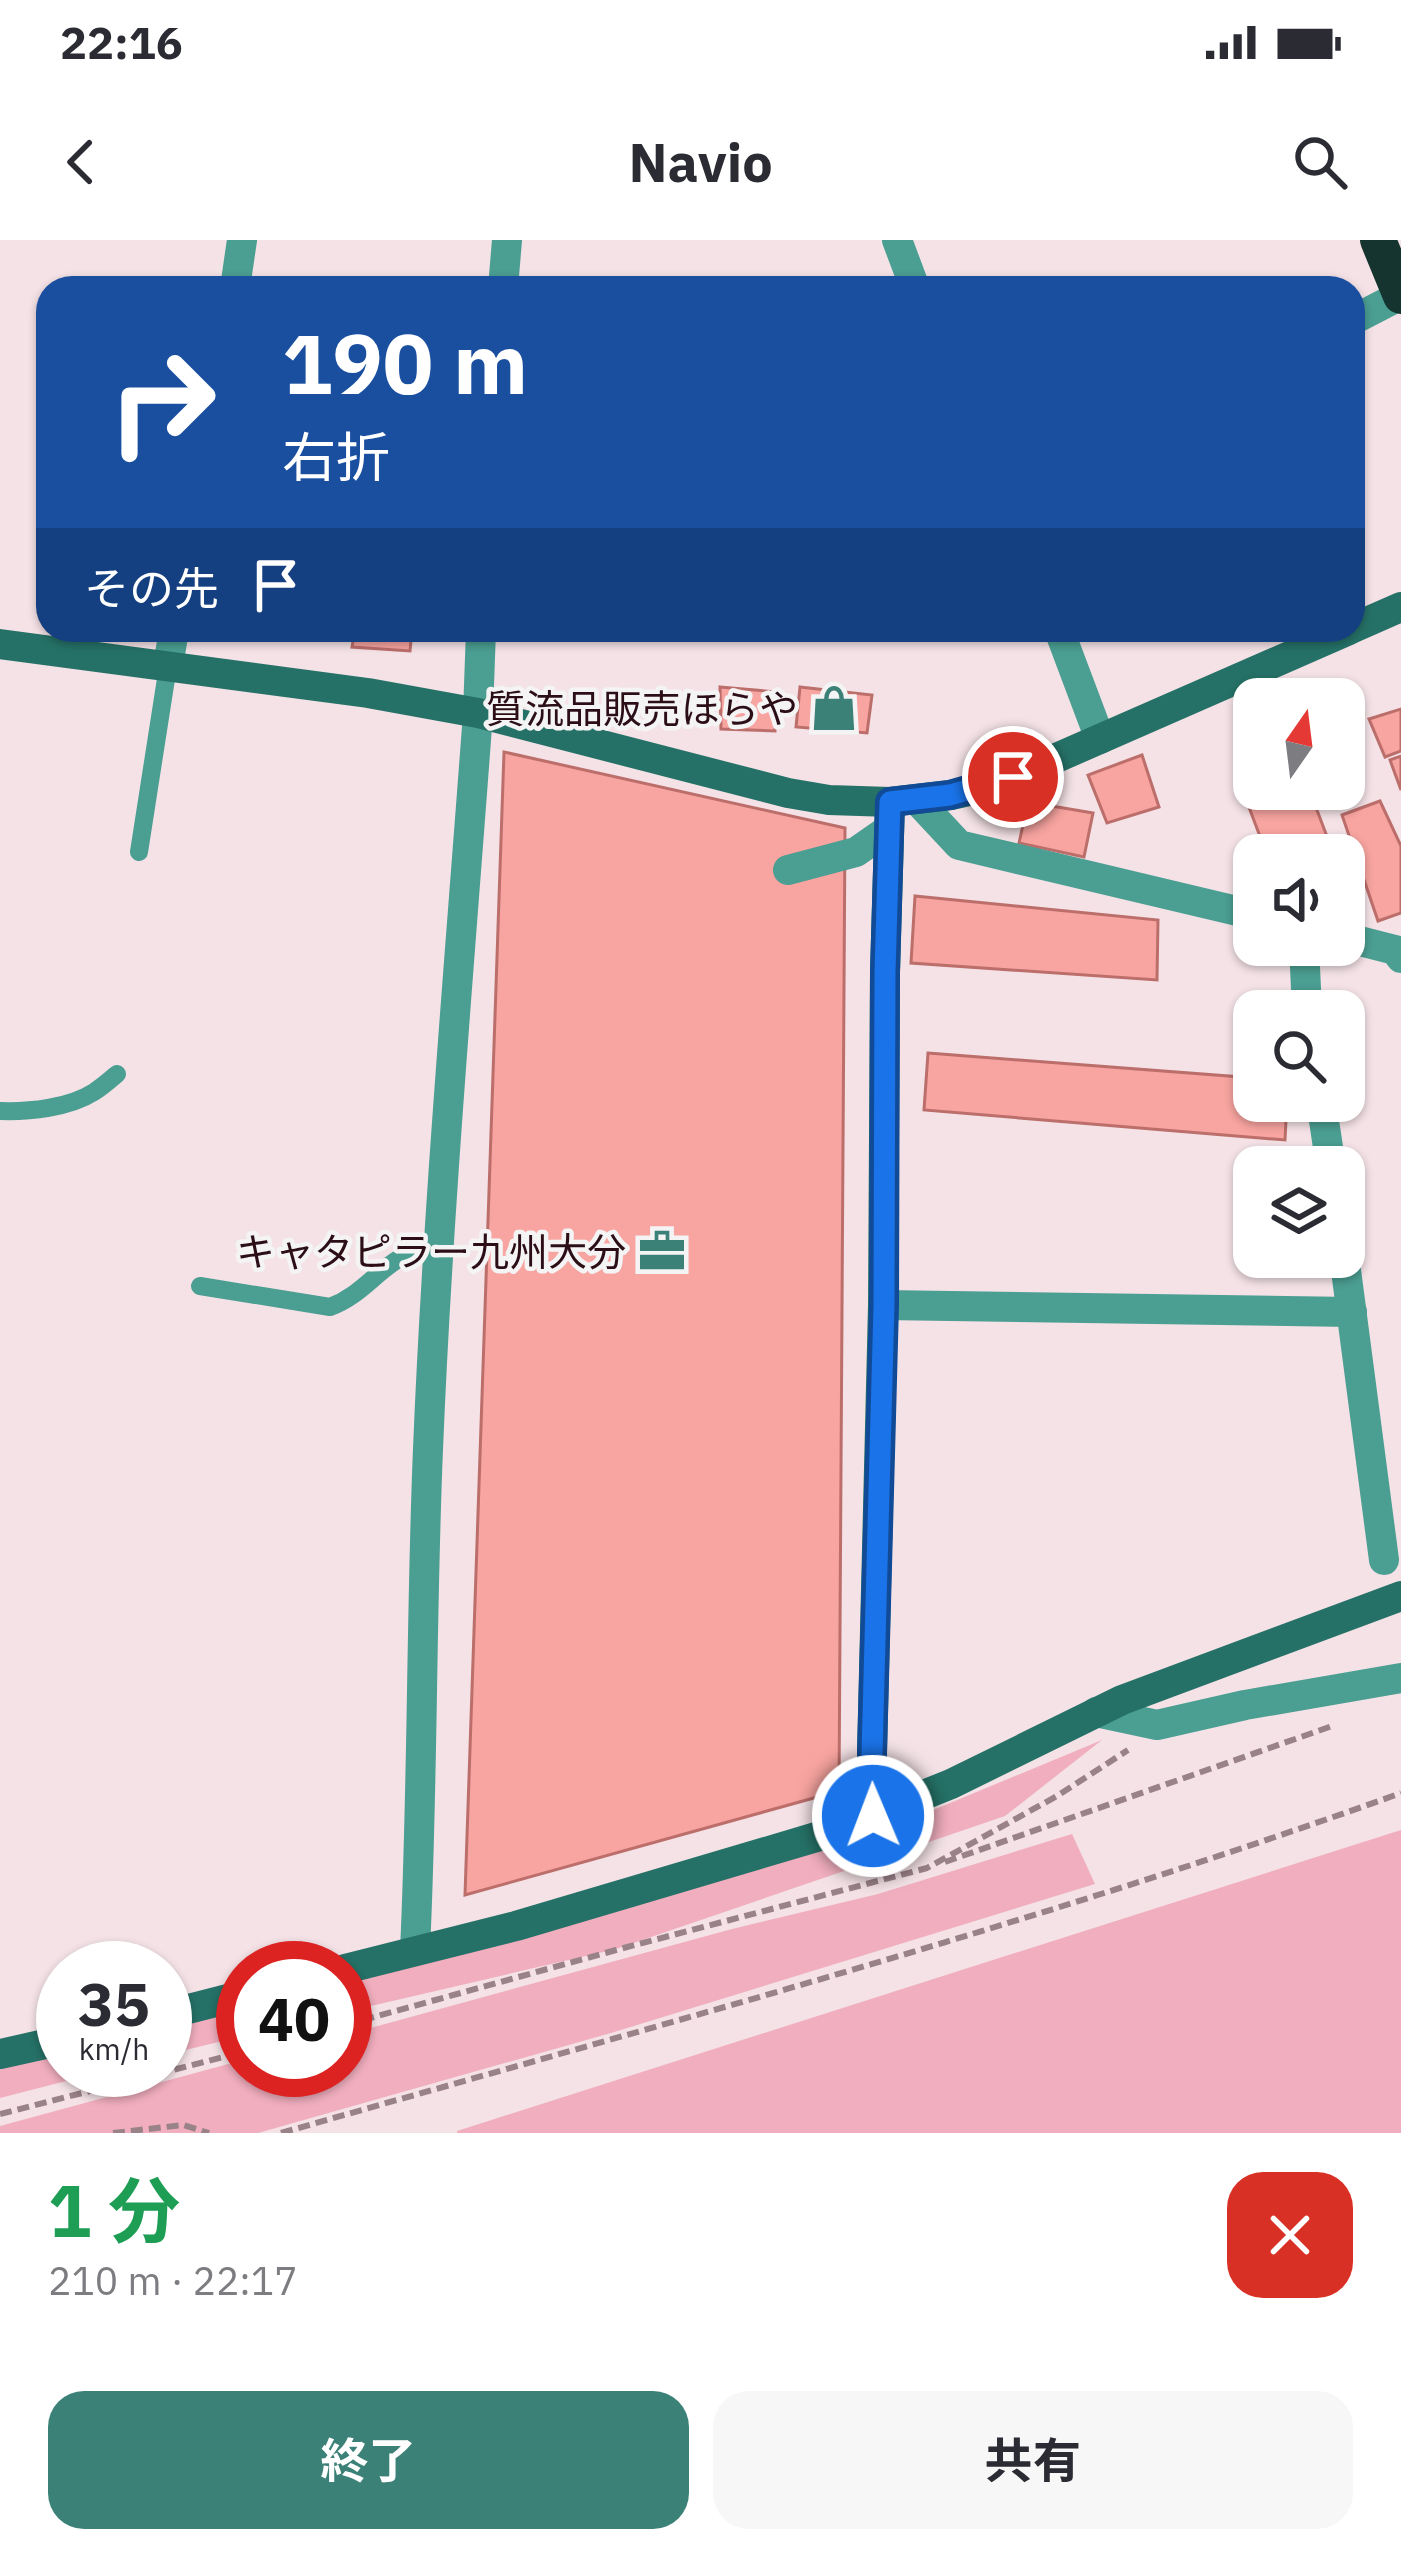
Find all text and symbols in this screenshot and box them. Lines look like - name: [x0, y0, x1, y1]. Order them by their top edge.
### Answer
- text: 22:16: [60, 13, 183, 71]
- text: Navio: [628, 127, 773, 197]
- icon: back: [48, 129, 114, 195]
- icon: search: [1287, 129, 1353, 195]
- text: 190 m: [282, 308, 528, 417]
- icon: right: [84, 324, 240, 480]
- text: 右折: [282, 422, 390, 492]
- icon: arrive: [243, 552, 309, 618]
- text: その先: [84, 559, 219, 617]
- north arrow: [1233, 678, 1365, 810]
- map controls: [1233, 678, 1365, 1278]
- place label: 質流品販売ほらや: [486, 683, 798, 734]
- shop icon: 質流品販売ほらや: [809, 683, 859, 733]
- pin: [962, 726, 1064, 828]
- icon: arrive: [980, 744, 1046, 810]
- button: sound: [1233, 834, 1365, 966]
- button: search: [1233, 990, 1365, 1122]
- button: layers: [1233, 1146, 1365, 1278]
- place label: キャタピラー九州大分: [236, 1226, 626, 1277]
- office icon: キャタピラー九州大分: [637, 1226, 687, 1276]
- position arrow: [810, 1753, 936, 1879]
- speed limit sign: 40: [216, 1941, 372, 2097]
- text: 35: [78, 1964, 150, 2043]
- text: km/h: [79, 2029, 149, 2068]
- text: 1 分: [48, 2163, 180, 2257]
- button: close: [1227, 2172, 1353, 2298]
- text: 210 m · 22:17: [48, 2255, 298, 2306]
- button: 終了: [48, 2391, 689, 2529]
- button: 共有: [713, 2391, 1353, 2529]

